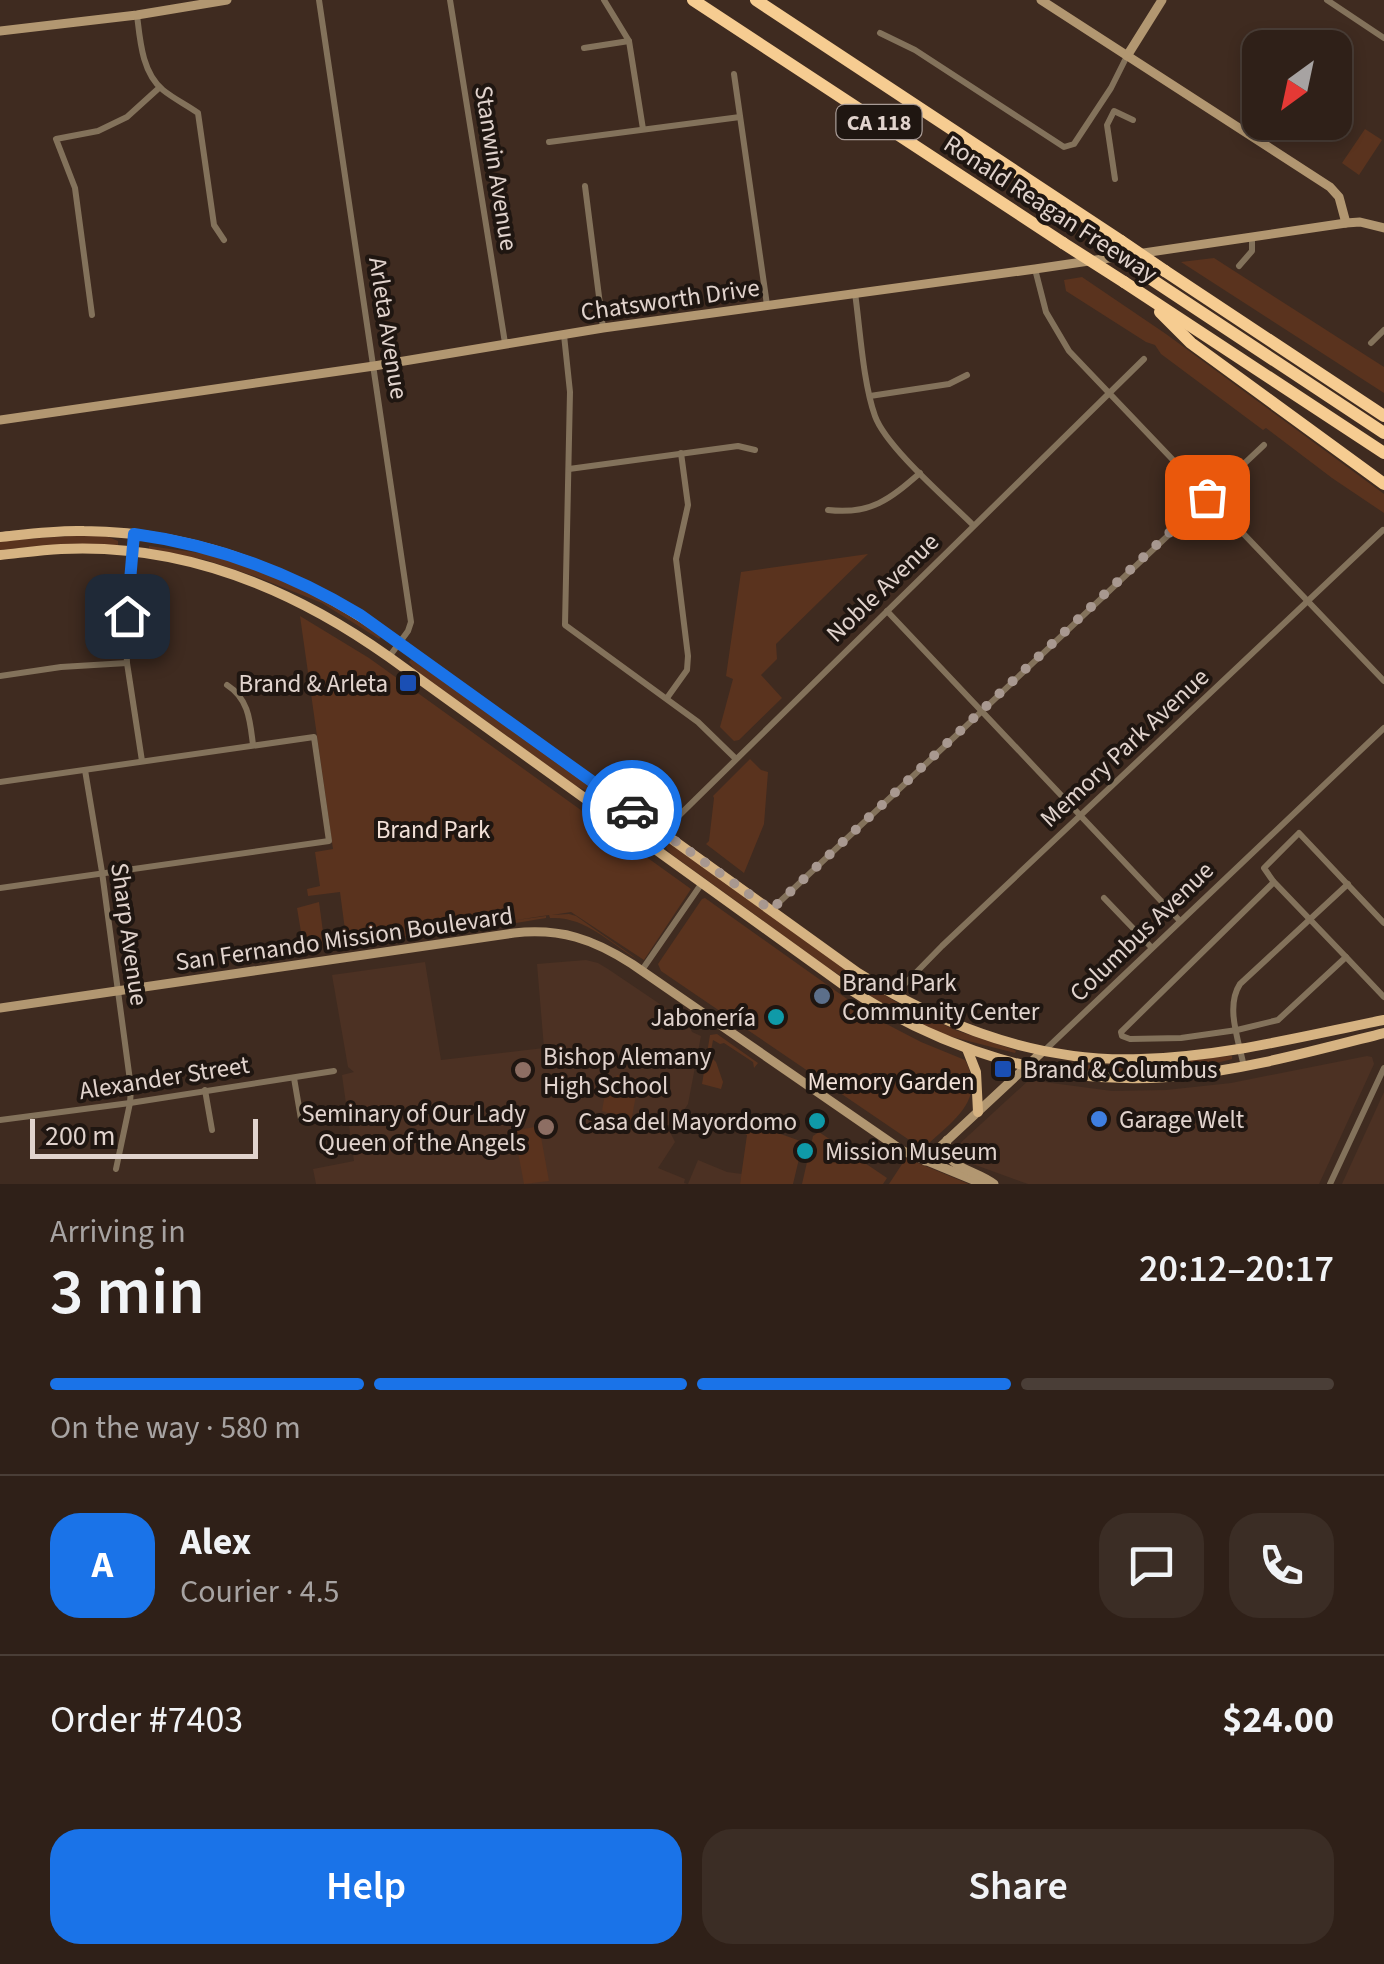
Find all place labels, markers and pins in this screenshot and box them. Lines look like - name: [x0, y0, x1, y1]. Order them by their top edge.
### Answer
- pin: [1165, 455, 1250, 540]
- pin: [85, 574, 170, 659]
- place label: Brand & Arleta: [239, 666, 388, 702]
- marker: Brand & Arleta: [397, 672, 419, 694]
- place label: Brand Park Community Center: [842, 965, 1040, 1030]
- marker: Brand Park Community Center: [811, 985, 833, 1007]
- place label: Jabonería: [651, 1000, 756, 1036]
- marker: Jabonería: [765, 1006, 787, 1028]
- place label: Bishop Alemany High School: [543, 1039, 712, 1104]
- place label: Brand & Columbus: [1023, 1052, 1218, 1088]
- marker: Brand & Columbus: [992, 1058, 1014, 1080]
- marker: Bishop Alemany High School: [512, 1059, 534, 1081]
- place label: Seminary of Our Lady Queen of the Angels: [301, 1096, 526, 1161]
- place label: Garage Welt: [1119, 1102, 1245, 1138]
- place label: Casa del Mayordomo: [578, 1104, 797, 1140]
- marker: Garage Welt: [1088, 1108, 1110, 1130]
- marker: Casa del Mayordomo: [806, 1110, 828, 1132]
- marker: Seminary of Our Lady Queen of the Angels: [535, 1116, 557, 1138]
- place label: Mission Museum: [825, 1134, 998, 1170]
- marker: Mission Museum: [794, 1140, 816, 1162]

